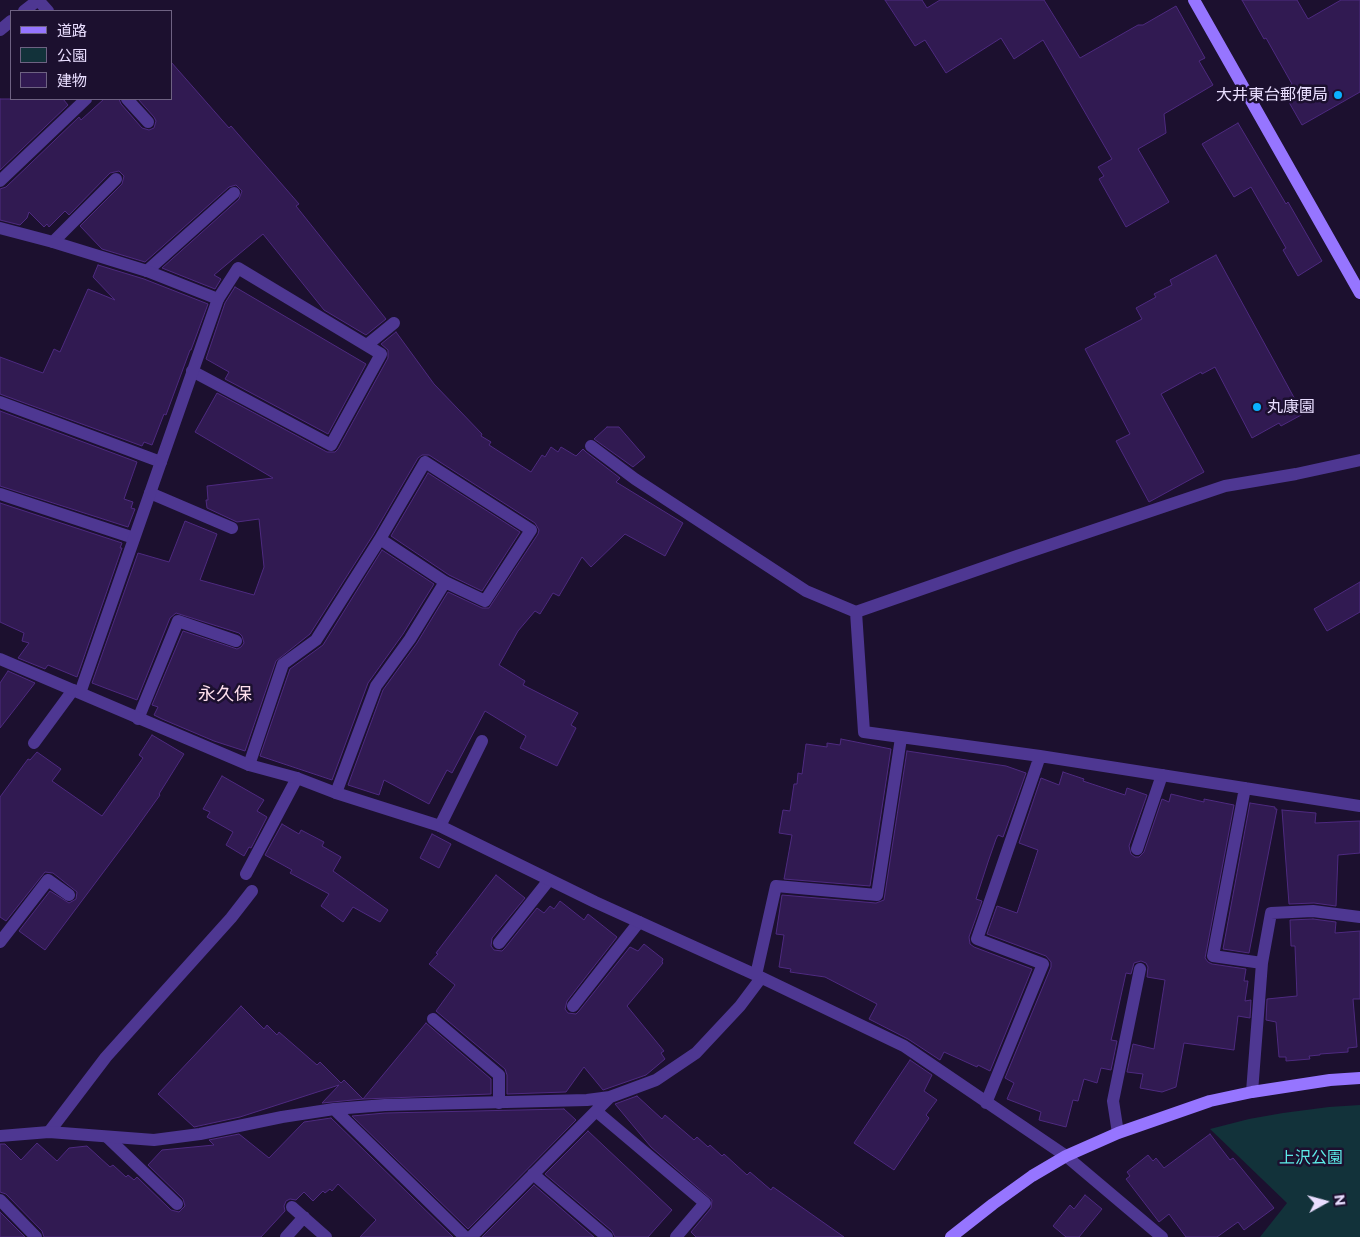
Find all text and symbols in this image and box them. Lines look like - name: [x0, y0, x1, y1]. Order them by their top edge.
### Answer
- legend: [10, 10, 172, 100]
- text: 道路: [57, 21, 87, 40]
- text: 公園: [57, 46, 87, 65]
- text: 建物: [57, 71, 87, 90]
- place label: 大井東台郵便局: [1216, 85, 1328, 105]
- marker: 大井東台郵便局: [1332, 89, 1344, 101]
- place label: 丸康園: [1267, 397, 1315, 417]
- marker: 丸康園: [1251, 401, 1263, 413]
- district label: 永久保: [198, 684, 252, 706]
- park label: 上沢公園: [1279, 1148, 1343, 1168]
- north arrow: [1300, 1177, 1350, 1227]
- text: N: [1330, 1193, 1350, 1207]

